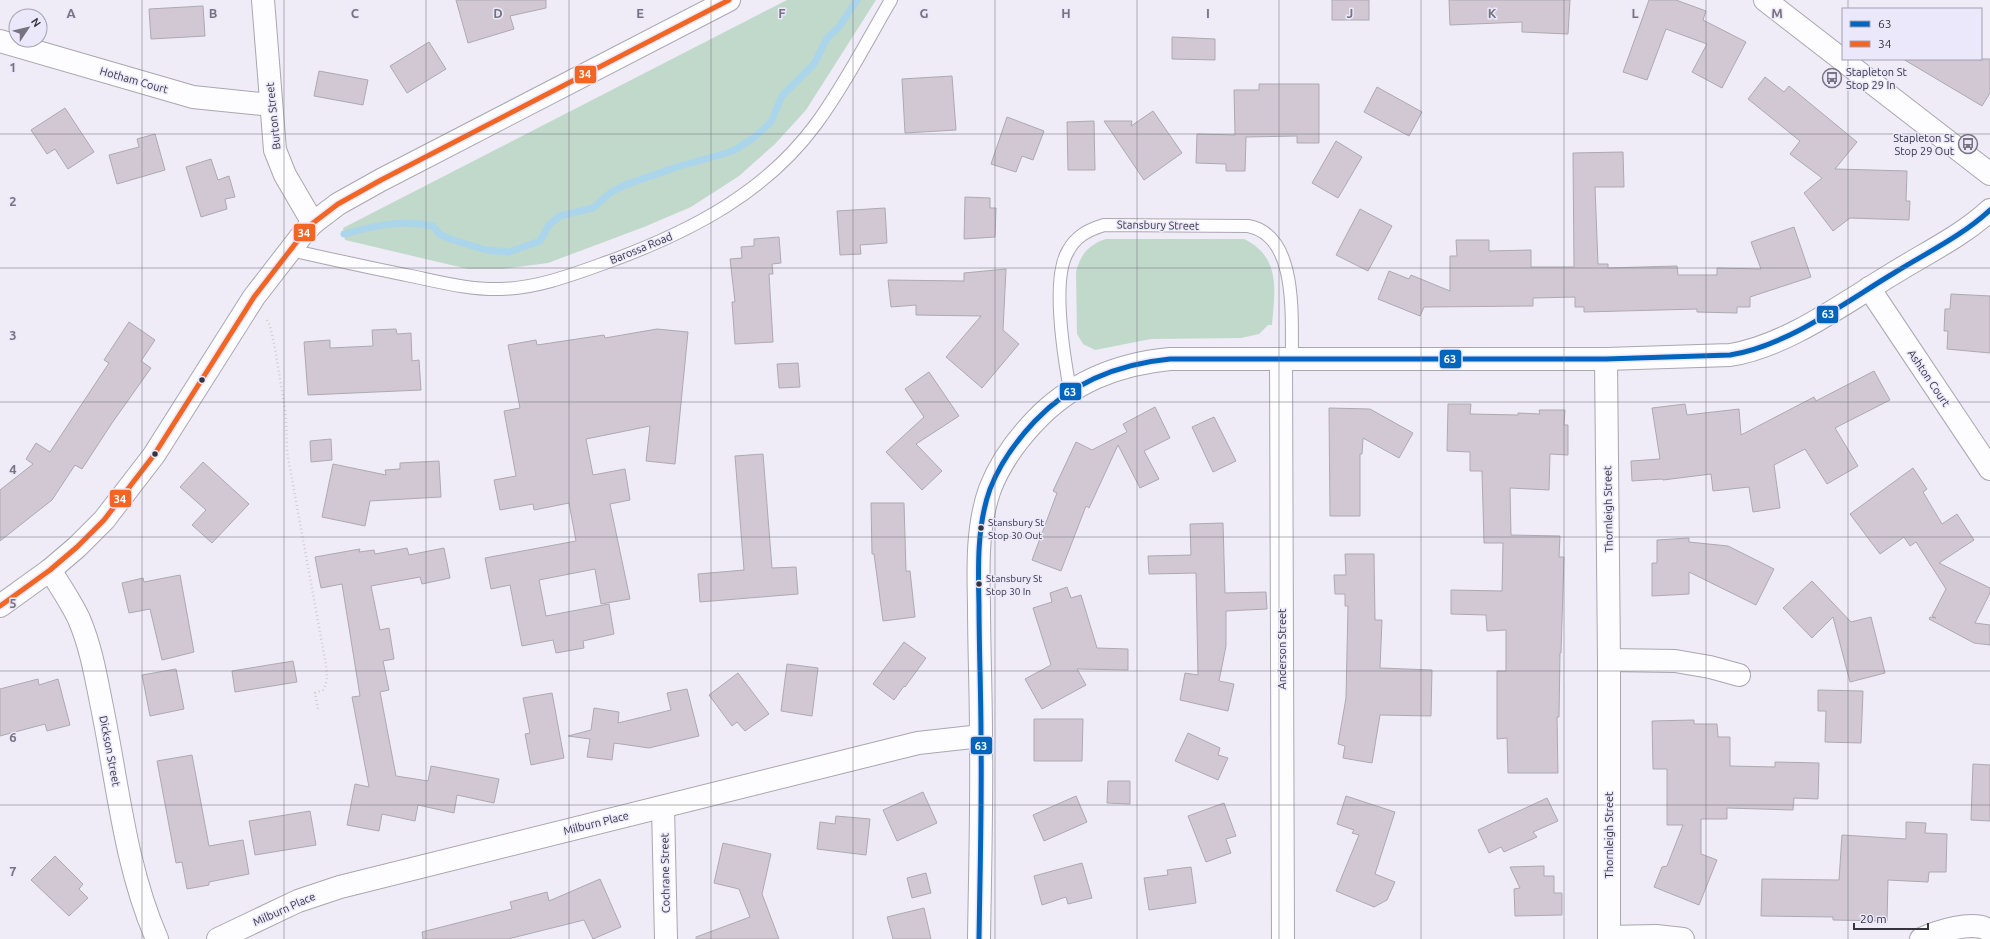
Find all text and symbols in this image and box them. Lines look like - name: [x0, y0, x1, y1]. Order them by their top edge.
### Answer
- text: A: [66, 6, 76, 20]
- text: B: [209, 6, 218, 20]
- text: C: [351, 6, 360, 20]
- text: D: [493, 6, 503, 20]
- text: E: [636, 6, 644, 20]
- text: F: [778, 6, 786, 20]
- text: G: [920, 6, 929, 20]
- text: H: [1061, 6, 1071, 20]
- text: I: [1206, 6, 1210, 20]
- text: J: [1347, 6, 1353, 20]
- text: K: [1488, 6, 1497, 20]
- text: L: [1631, 6, 1639, 20]
- text: M: [1771, 6, 1783, 20]
- north arrow: [8, 8, 48, 48]
- legend: [1842, 8, 1982, 60]
- text: N: [29, 15, 43, 29]
- text: 63: [1878, 17, 1892, 30]
- text: 34: [1878, 37, 1892, 50]
- text: 1: [9, 60, 17, 74]
- street label: Hotham Court: [99, 65, 170, 96]
- line badge: 34: [574, 65, 597, 84]
- place label: Stapleton St Stop 29 In: [1846, 66, 1907, 91]
- bus stop icon: Stapleton St Stop 29 In: [1821, 67, 1843, 89]
- text: 34: [579, 68, 591, 80]
- street label: Burton Street: [263, 81, 283, 150]
- place label: Stapleton St Stop 29 Out: [1893, 132, 1955, 157]
- bus stop icon: Stapleton St Stop 29 Out: [1957, 133, 1979, 155]
- text: 2: [9, 194, 17, 208]
- street label: Stansbury Street: [1117, 218, 1200, 232]
- line badge: 34: [293, 223, 316, 242]
- text: 34: [298, 227, 310, 239]
- street label: Barossa Road: [608, 230, 674, 266]
- line badge: 63: [1816, 305, 1839, 324]
- text: 63: [1822, 308, 1834, 320]
- text: 3: [9, 328, 17, 342]
- street label: Ashton Court: [1906, 347, 1953, 409]
- line badge: 63: [1439, 349, 1462, 369]
- text: 63: [1444, 353, 1456, 365]
- unlabelled marker: [197, 375, 207, 385]
- line badge: 63: [1059, 382, 1082, 401]
- text: 63: [1064, 386, 1076, 398]
- unlabelled marker: [150, 449, 160, 459]
- text: 4: [9, 462, 17, 476]
- street label: Thornleigh Street: [1601, 465, 1615, 552]
- line badge: 34: [109, 489, 132, 508]
- text: 34: [114, 493, 126, 505]
- place label: Stansbury St Stop 30 Out: [988, 517, 1044, 541]
- marker: Stansbury St Stop 30 Out: [976, 523, 986, 533]
- place label: Stansbury St Stop 30 In: [986, 573, 1042, 597]
- marker: Stansbury St Stop 30 In: [974, 579, 984, 589]
- text: 5: [9, 596, 17, 610]
- street label: Anderson Street: [1276, 608, 1288, 689]
- street label: Dickson Street: [97, 715, 123, 788]
- text: 6: [9, 730, 17, 744]
- line badge: 63: [970, 736, 993, 755]
- text: 63: [975, 740, 987, 752]
- street label: Thornleigh Street: [1603, 791, 1615, 878]
- street label: Milburn Place: [562, 809, 630, 837]
- street label: Cochrane Street: [658, 832, 672, 913]
- text: 7: [9, 864, 17, 878]
- street label: Milburn Place: [251, 890, 317, 928]
- scale bar: [1854, 905, 1928, 931]
- text: 20 m: [1860, 912, 1887, 925]

